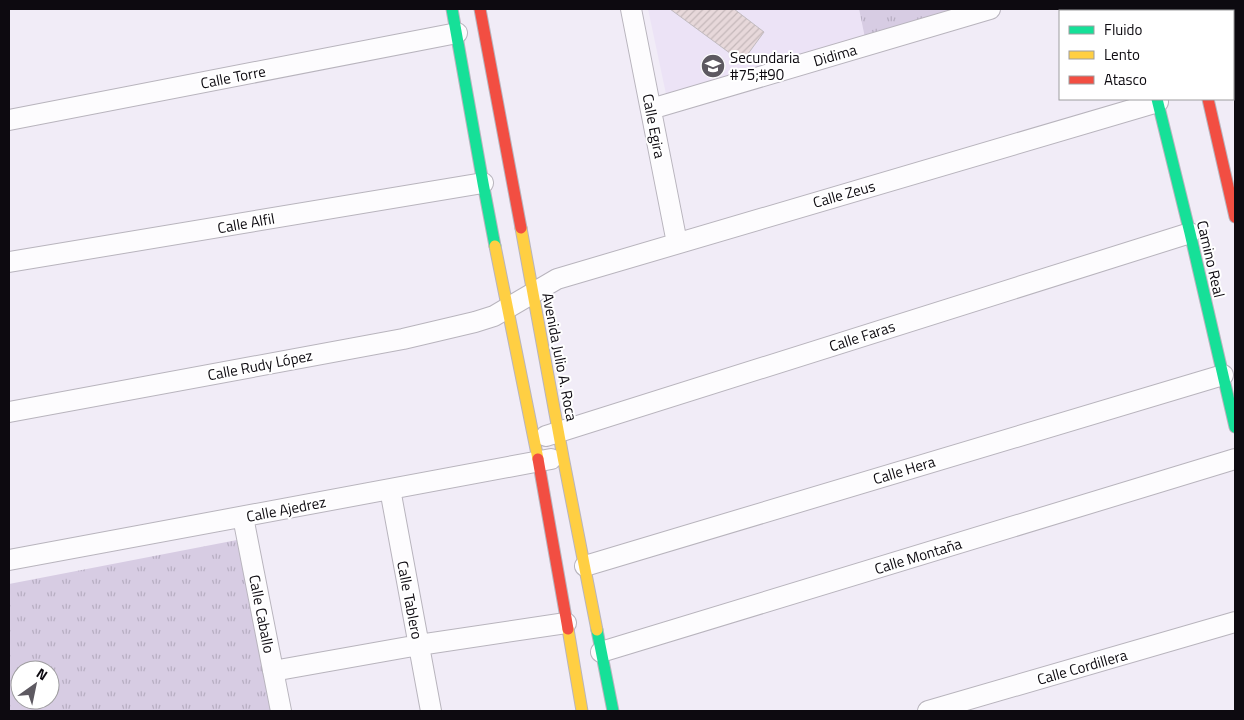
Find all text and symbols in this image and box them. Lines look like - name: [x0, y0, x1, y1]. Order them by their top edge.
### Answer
- legend: [1059, 10, 1234, 100]
- text: Fluido: [1104, 18, 1143, 41]
- street label: Didima: [811, 38, 860, 72]
- text: Lento: [1104, 43, 1140, 66]
- place label: Secundaria #75;#90: [730, 46, 800, 86]
- school or university icon: Secundaria #75;#90: [700, 53, 726, 79]
- street label: Calle Torre: [199, 59, 267, 95]
- text: Atasco: [1104, 68, 1147, 91]
- street label: Calle Egira: [636, 92, 672, 161]
- street label: Calle Zeus: [810, 174, 878, 214]
- street label: Calle Alfil: [216, 207, 276, 239]
- street label: Camino Real: [1191, 218, 1231, 300]
- street label: Avenida Julio A. Roca: [536, 291, 584, 424]
- street label: Calle Faras: [826, 315, 898, 357]
- street label: Calle Rudy López: [206, 344, 315, 386]
- street label: Calle Hera: [870, 450, 938, 490]
- street label: Calle Ajedrez: [244, 490, 328, 528]
- street label: Calle Montaña: [871, 532, 965, 580]
- street label: Calle Tablero: [391, 559, 429, 641]
- street label: Calle Caballo: [243, 573, 281, 655]
- street label: Calle Cordillera: [1034, 643, 1130, 691]
- north arrow: [10, 660, 60, 710]
- text: N: [33, 662, 52, 685]

